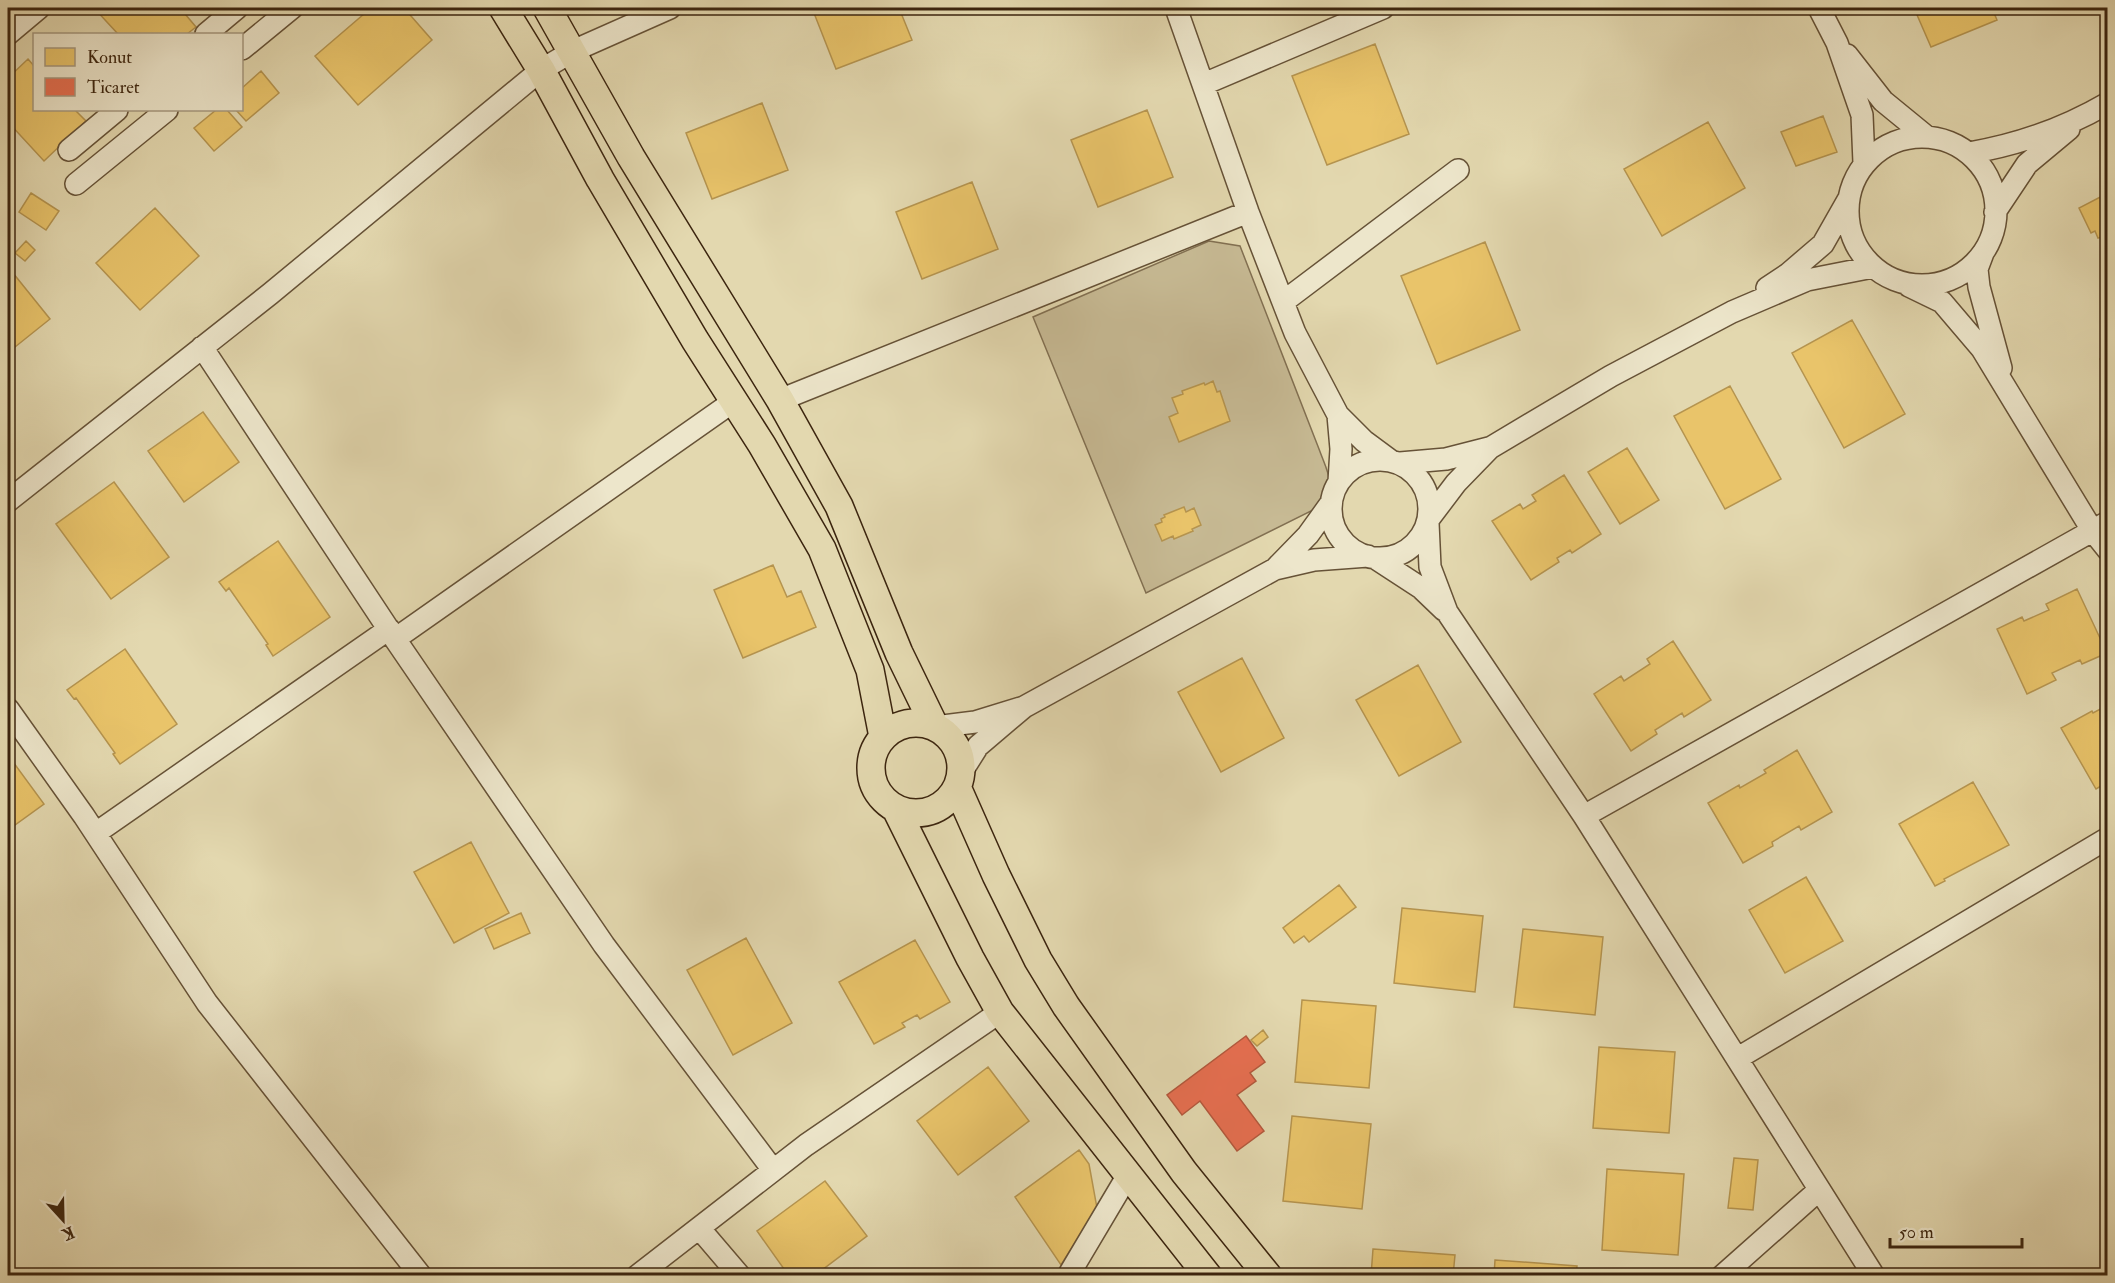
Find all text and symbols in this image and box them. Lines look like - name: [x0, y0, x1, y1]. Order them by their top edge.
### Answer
- legend: [33, 33, 243, 111]
- text: Konut: [87, 46, 132, 69]
- text: Ticaret: [87, 76, 140, 99]
- north arrow: [33, 1190, 93, 1250]
- scale bar: [1890, 1211, 2022, 1249]
- text: 50 m: [1899, 1221, 1934, 1244]
- text: K: [59, 1222, 77, 1245]

